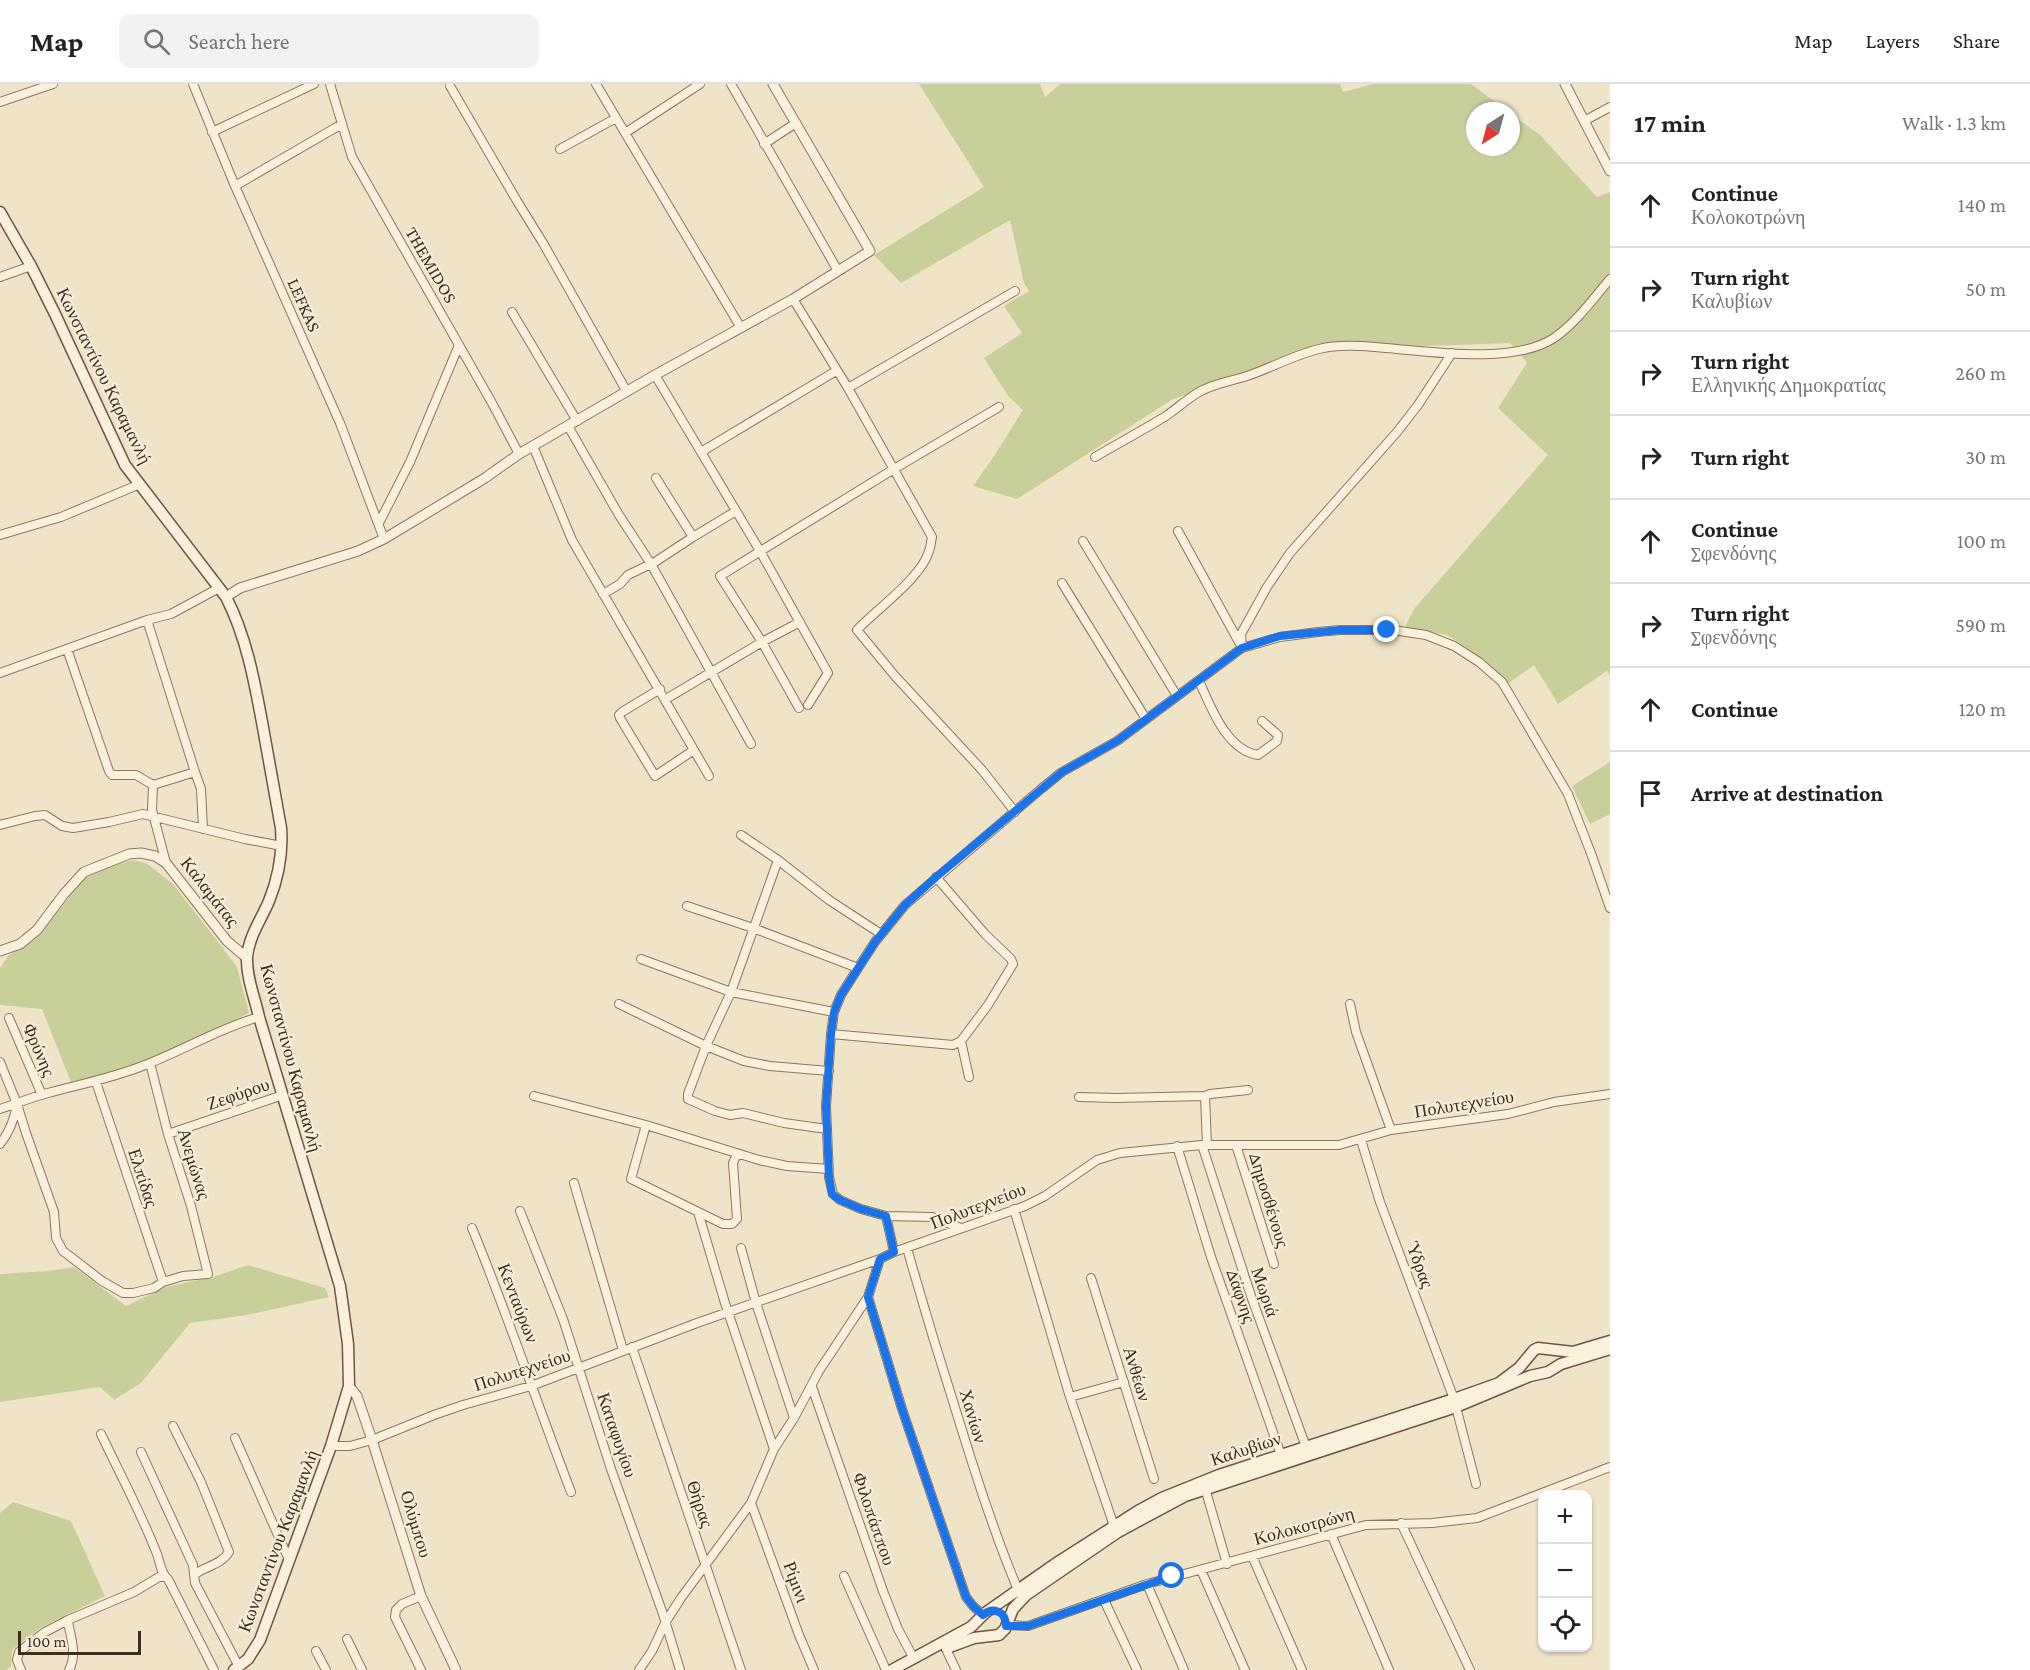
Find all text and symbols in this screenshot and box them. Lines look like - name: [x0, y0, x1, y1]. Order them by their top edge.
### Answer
- search box: [119, 14, 539, 68]
- icon: search: [140, 25, 173, 58]
- text: Map: [30, 26, 83, 57]
- text: Search here: [188, 29, 289, 54]
- text: Map: [1794, 29, 1833, 53]
- text: Layers: [1866, 29, 1920, 53]
- text: Share: [1953, 29, 2000, 53]
- north arrow: [1466, 102, 1520, 156]
- text: 17 min: [1634, 109, 1706, 138]
- text: Walk · 1.3 km: [1902, 112, 2006, 134]
- text: Continue: [1691, 181, 1778, 206]
- icon: ahead: [1634, 189, 1667, 222]
- text: 140 m: [1958, 194, 2006, 216]
- text: Κολοκοτρώνη: [1691, 206, 1805, 228]
- street label: THEMIDOS: [401, 224, 461, 306]
- text: Turn right: [1691, 265, 1789, 290]
- icon: right: [1634, 273, 1667, 306]
- street label: LEFKAS: [283, 275, 325, 335]
- text: 50 m: [1965, 278, 2006, 300]
- street label: Κωνσταντίνου Καραμανλή: [53, 285, 155, 467]
- text: Καλυβίων: [1691, 290, 1772, 312]
- text: Turn right: [1691, 349, 1789, 374]
- icon: right: [1634, 357, 1667, 390]
- text: 260 m: [1955, 362, 2006, 384]
- text: Ελληνικής Δημοκρατίας: [1691, 374, 1886, 396]
- icon: right: [1634, 441, 1667, 474]
- text: Turn right: [1691, 445, 1789, 470]
- text: 30 m: [1965, 446, 2006, 468]
- text: Continue: [1691, 517, 1778, 542]
- icon: ahead: [1634, 525, 1667, 558]
- text: 100 m: [1957, 530, 2006, 552]
- text: Σφενδόνης: [1691, 542, 1776, 564]
- text: Turn right: [1691, 601, 1789, 626]
- icon: right: [1634, 609, 1667, 642]
- text: 590 m: [1956, 614, 2006, 636]
- route end: [1373, 616, 1399, 642]
- text: Σφενδόνης: [1691, 626, 1776, 648]
- icon: ahead: [1634, 693, 1667, 726]
- text: Continue: [1691, 697, 1778, 722]
- text: 120 m: [1959, 698, 2006, 720]
- icon: arrive: [1634, 777, 1667, 810]
- text: Arrive at destination: [1691, 781, 1883, 806]
- street label: Καλαμάτας: [177, 853, 243, 931]
- street label: Κωνσταντίνου Καραμανλή: [256, 962, 326, 1154]
- street label: Φρύνης: [19, 1020, 59, 1080]
- street label: Ζεφύρου: [204, 1074, 272, 1114]
- street label: Πολυτεχνείου: [1413, 1086, 1515, 1122]
- street label: Ανεμώνας: [174, 1126, 214, 1202]
- street label: Ελπίδας: [124, 1146, 162, 1210]
- street label: Δημοσθένους: [1245, 1150, 1293, 1250]
- street label: Πολυτεχνείου: [927, 1179, 1029, 1233]
- street label: Ύδρας: [1402, 1238, 1437, 1291]
- street label: Κενταύρων: [494, 1261, 542, 1345]
- street label: Μωριά: [1247, 1265, 1283, 1320]
- street label: Δάφνης: [1222, 1266, 1260, 1326]
- street label: Ανθέων: [1119, 1344, 1155, 1404]
- street label: Πολυτεχνείου: [471, 1345, 573, 1395]
- street label: Χανίων: [955, 1387, 991, 1445]
- street label: Καταφυγίου: [593, 1390, 641, 1480]
- street label: Καλυβίων: [1208, 1428, 1284, 1470]
- street label: Κωνσταντίνου Καραμανλή: [234, 1447, 322, 1635]
- street label: Φιλοπάππου: [849, 1470, 899, 1568]
- street label: Θήρας: [683, 1478, 717, 1530]
- street label: Ολύμπου: [396, 1488, 436, 1560]
- map controls: [1538, 1490, 1592, 1652]
- button: +: [1538, 1490, 1592, 1544]
- street label: Κολοκοτρώνη: [1252, 1503, 1356, 1549]
- button: −: [1538, 1544, 1592, 1598]
- street label: Ρίμινι: [779, 1559, 813, 1605]
- route start: [1158, 1562, 1184, 1588]
- button: locate: [1538, 1598, 1592, 1652]
- scale bar: [18, 1628, 141, 1656]
- text: 100 m: [27, 1633, 66, 1650]

